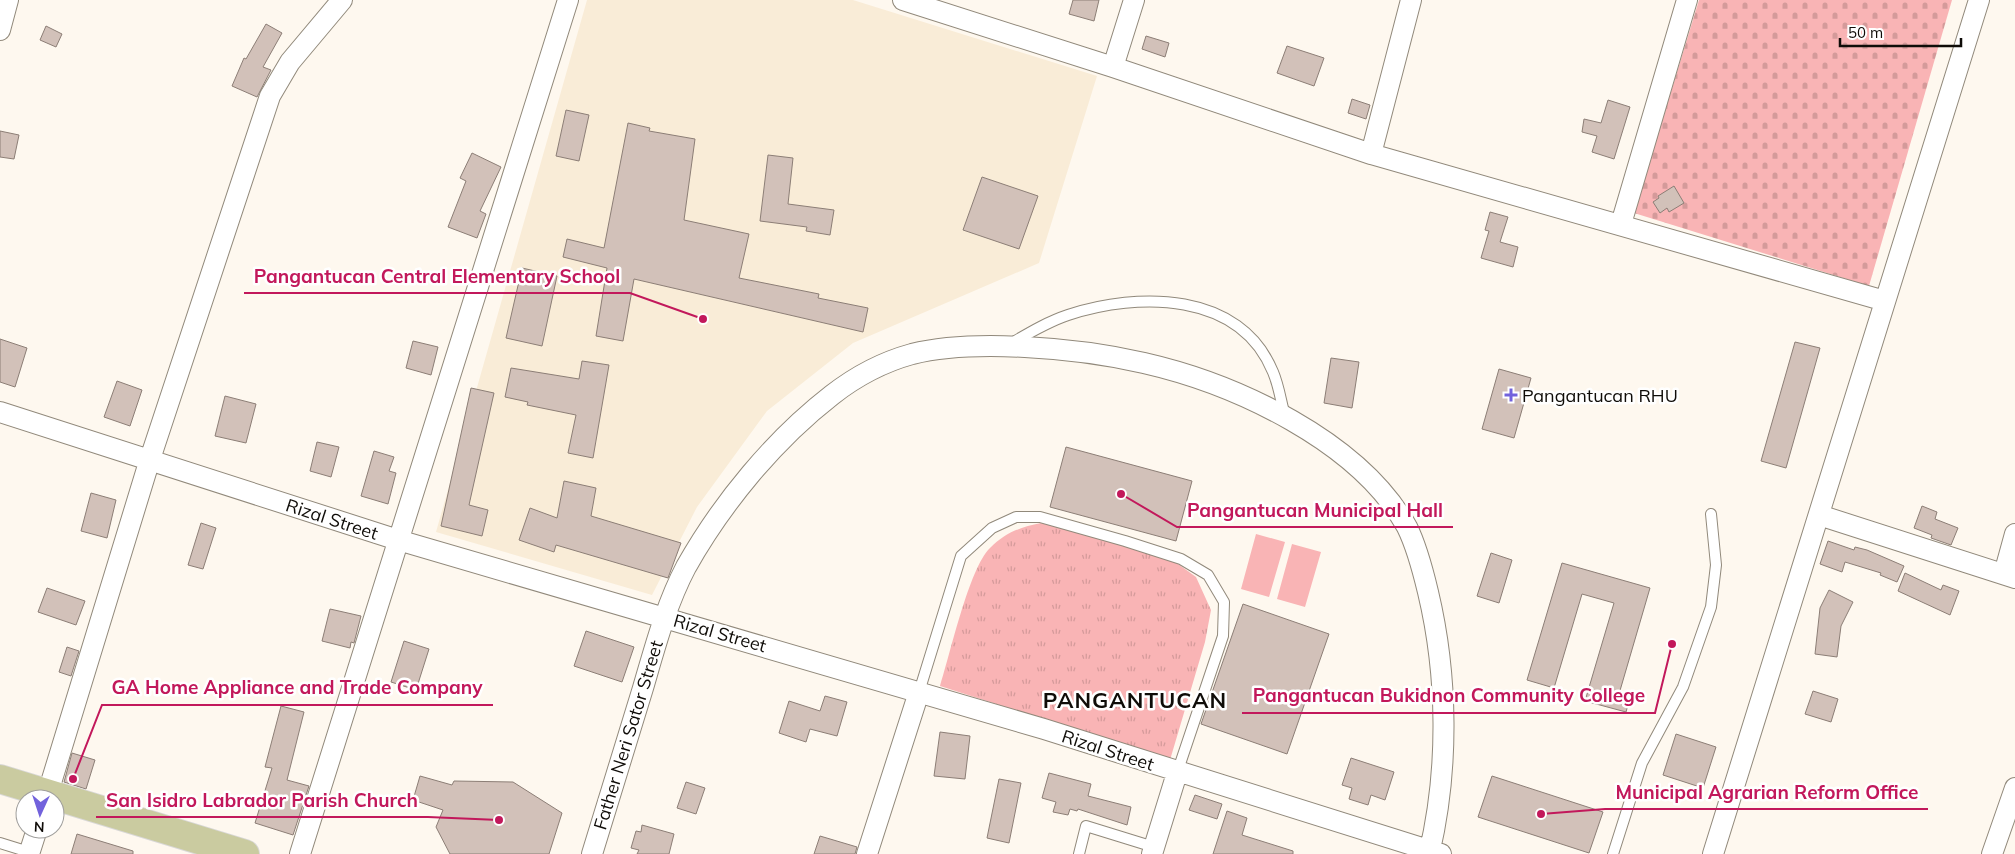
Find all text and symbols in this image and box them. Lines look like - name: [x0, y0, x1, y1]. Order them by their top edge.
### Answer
- scale bar: [1840, 15, 1961, 47]
- text: 50 m: [1848, 23, 1883, 42]
- callout: Pangantucan Central Elementary School: [244, 259, 630, 293]
- text: Pangantucan Central Elementary School: [254, 264, 620, 288]
- place label: Pangantucan RHU: [1522, 384, 1678, 407]
- marker: Pangantucan RHU: [1504, 388, 1518, 402]
- street label: Rizal Street: [283, 493, 381, 545]
- callout: Pangantucan Municipal Hall: [1177, 493, 1453, 527]
- text: Pangantucan Municipal Hall: [1187, 498, 1443, 522]
- street label: Rizal Street: [671, 609, 769, 657]
- street label: Father Neri Sator Street: [588, 638, 668, 832]
- callout: GA Home Appliance and Trade Company: [102, 671, 493, 705]
- text: GA Home Appliance and Trade Company: [111, 675, 483, 699]
- callout: Pangantucan Bukidnon Community College: [1242, 679, 1655, 713]
- text: Pangantucan Bukidnon Community College: [1253, 683, 1645, 707]
- district label: PANGANTUCAN: [1043, 686, 1227, 714]
- street label: Rizal Street: [1059, 724, 1157, 776]
- callout: Municipal Agrarian Reform Office: [1605, 775, 1928, 809]
- text: Municipal Agrarian Reform Office: [1616, 780, 1918, 804]
- callout: San Isidro Labrador Parish Church: [96, 783, 428, 817]
- text: San Isidro Labrador Parish Church: [106, 788, 418, 812]
- north arrow: [15, 789, 65, 839]
- text: N: [34, 818, 45, 836]

